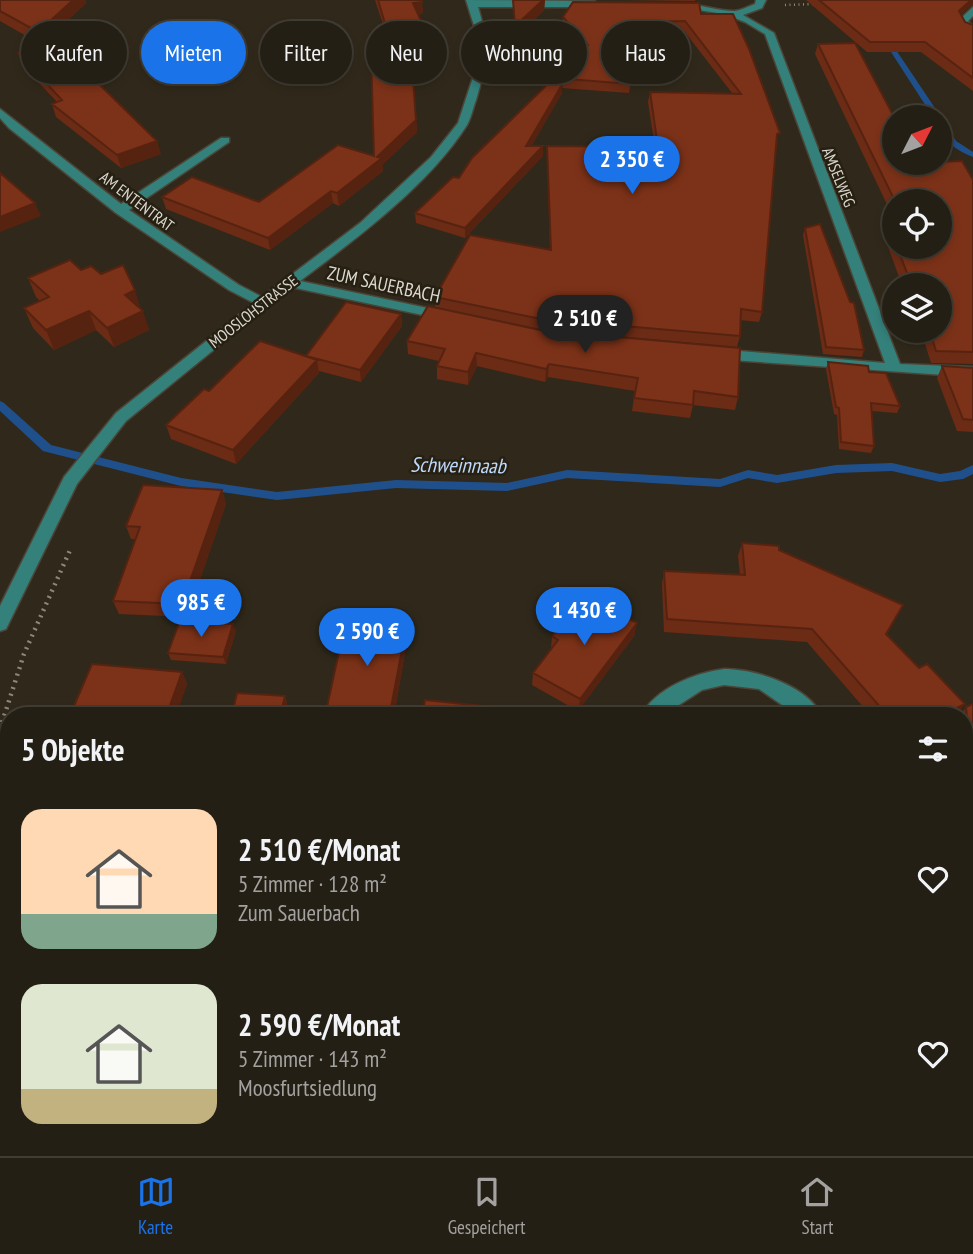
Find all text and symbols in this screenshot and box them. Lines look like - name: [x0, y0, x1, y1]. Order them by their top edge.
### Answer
- chip: Kaufen: [21, 21, 127, 84]
- chip: Mieten: [141, 21, 246, 84]
- chip: Filter: [260, 21, 352, 84]
- chip: Neu: [366, 21, 447, 84]
- chip: Wohnung: [461, 21, 587, 84]
- chip: Haus: [601, 21, 690, 84]
- north arrow: [882, 105, 952, 175]
- map controls: [882, 105, 952, 343]
- pin: 2 350 €: [567, 136, 697, 196]
- text: 2 350 €: [600, 144, 664, 173]
- street label: AMSELWEG: [818, 144, 860, 210]
- street label: AM ENTENTRAT: [96, 167, 178, 235]
- button: locate: [882, 189, 952, 259]
- street label: ZUM SAUERBACH: [325, 260, 443, 308]
- street label: MOOSLOHSTRASSE: [205, 270, 301, 352]
- button: layers: [882, 273, 952, 343]
- pin: 2 510 €: [520, 296, 650, 355]
- text: 2 510 €: [553, 303, 617, 332]
- water label: Schweinnaab: [410, 451, 508, 479]
- pin: 985 €: [152, 580, 250, 639]
- text: 985 €: [177, 587, 225, 616]
- pin: 1 430 €: [519, 588, 649, 647]
- text: 1 430 €: [552, 595, 616, 624]
- pin: 2 590 €: [302, 608, 432, 668]
- text: 2 590 €: [335, 616, 399, 645]
- text: 5 Objekte: [21, 730, 125, 769]
- icon: filters: [914, 730, 952, 768]
- text: 2 510 €/Monat: [238, 830, 400, 869]
- icon: home: [77, 837, 161, 921]
- icon: heart: [914, 860, 952, 898]
- text: 5 Zimmer · 128 m²: [238, 869, 387, 898]
- text: Zum Sauerbach: [238, 898, 360, 927]
- text: 2 590 €/Monat: [238, 1005, 400, 1044]
- icon: home: [77, 1012, 161, 1096]
- icon: heart: [914, 1035, 952, 1073]
- text: 5 Zimmer · 143 m²: [238, 1044, 387, 1073]
- text: Moosfurtsiedlung: [238, 1073, 377, 1102]
- tab: Karte: [137, 1173, 175, 1239]
- tab: Gespeichert: [448, 1173, 525, 1239]
- tab: Start: [798, 1173, 836, 1239]

